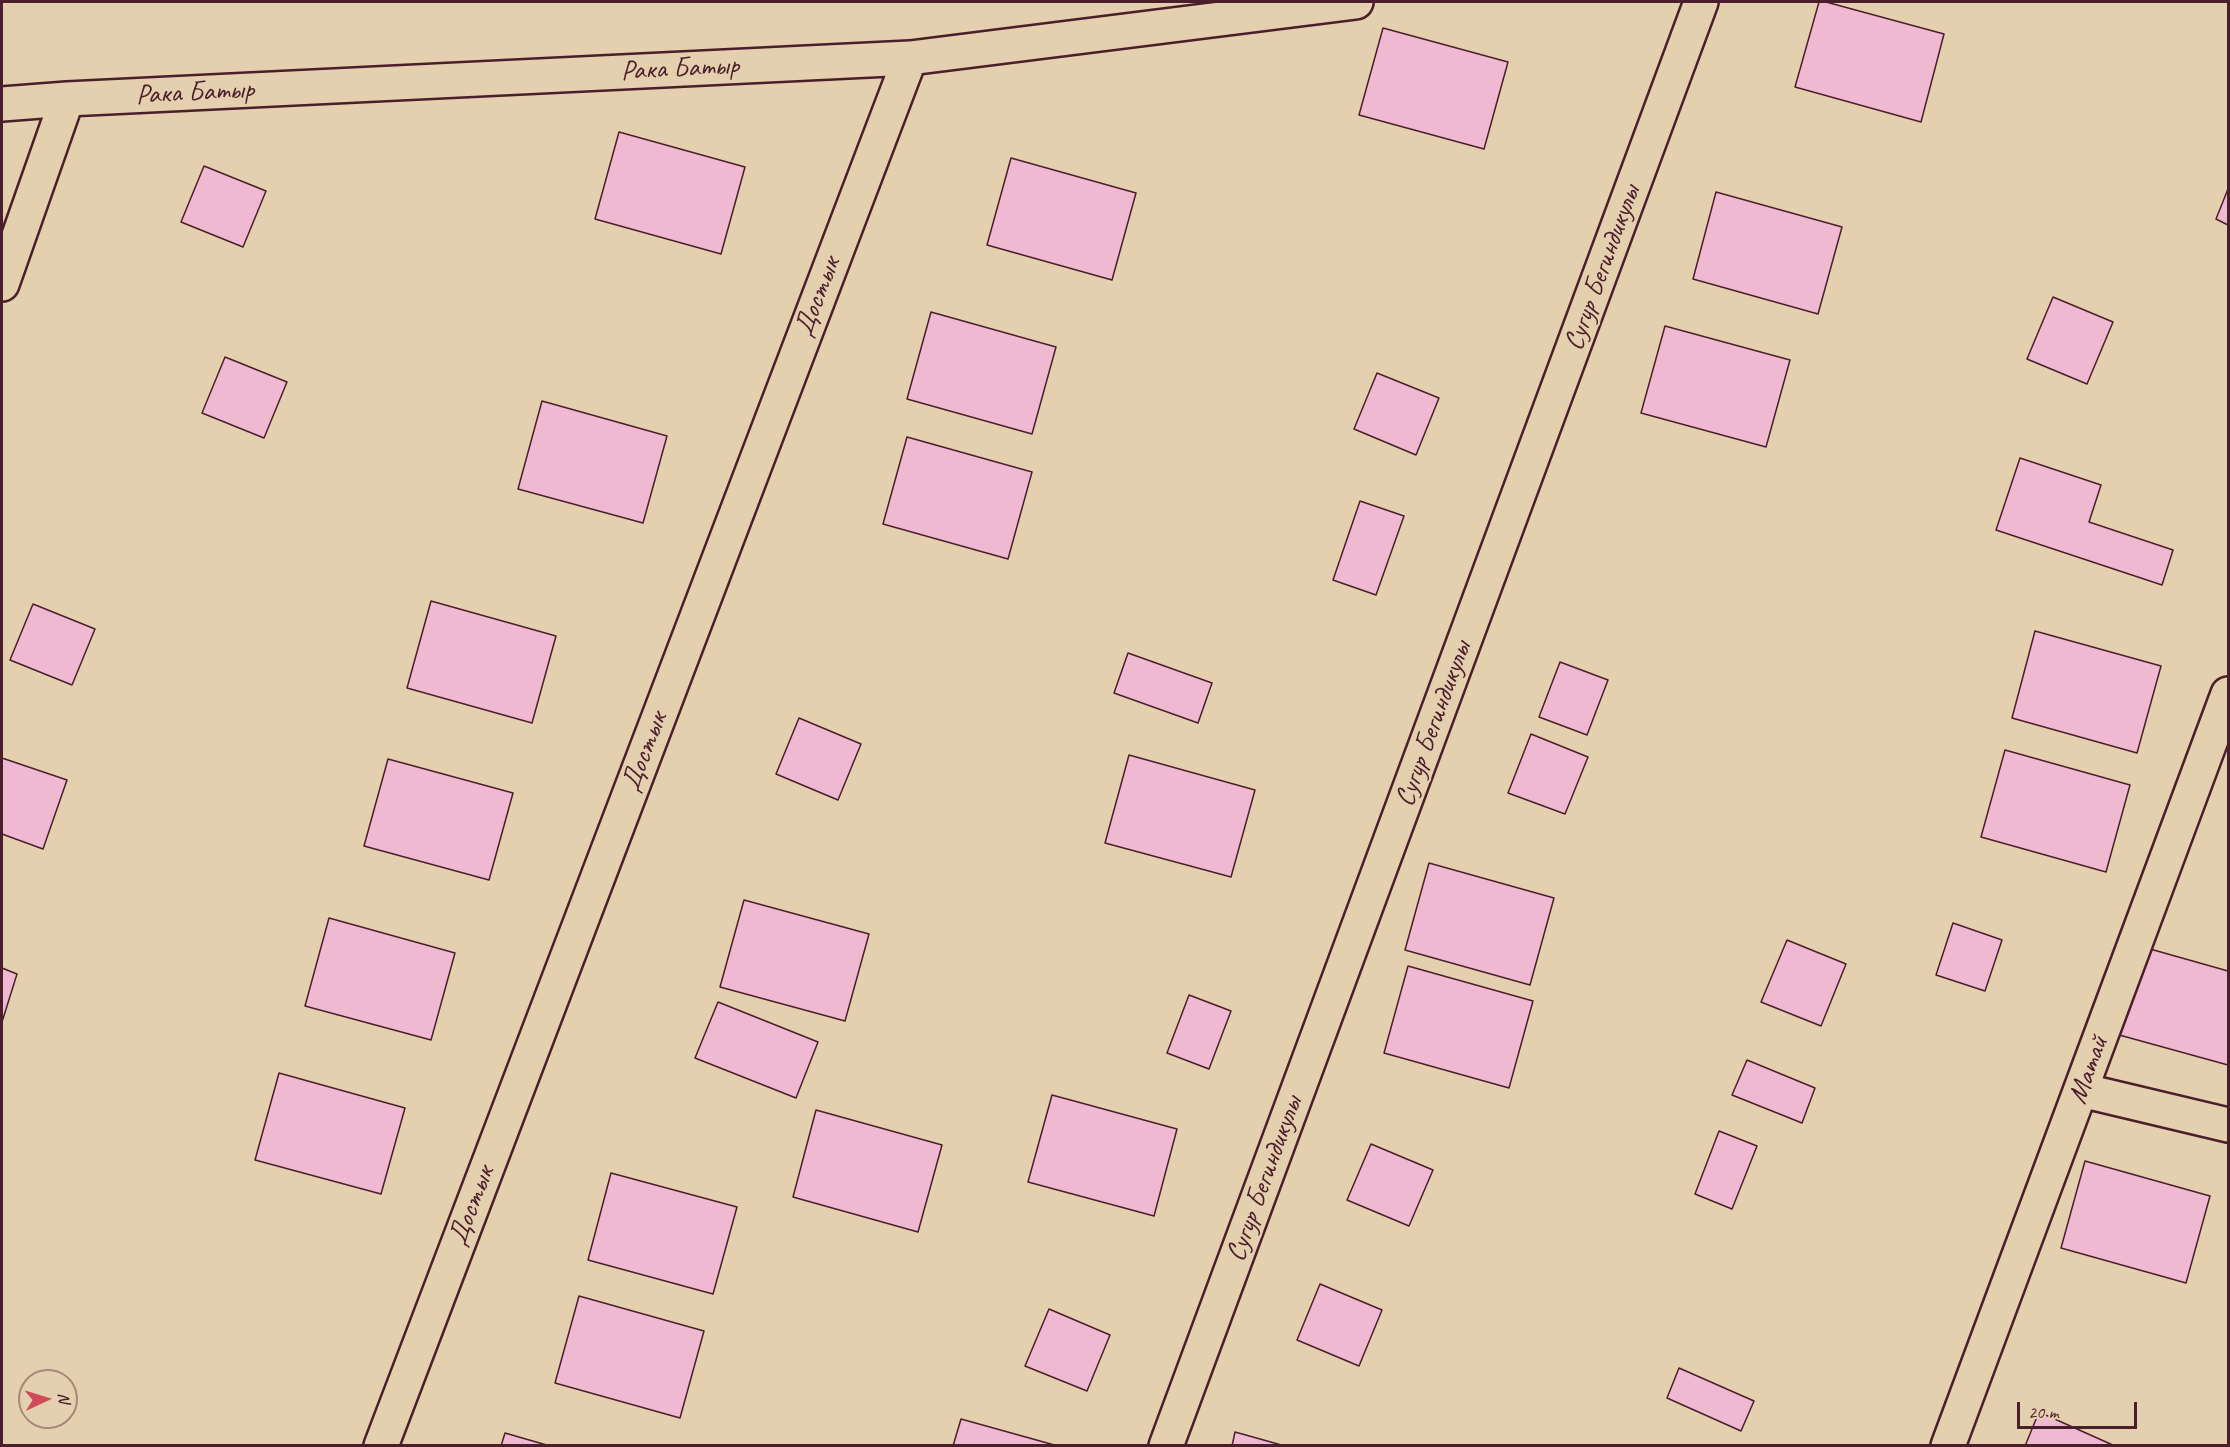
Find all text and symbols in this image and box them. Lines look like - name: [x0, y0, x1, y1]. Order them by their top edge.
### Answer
- street label: Рака Батыр: [620, 49, 740, 89]
- street label: Рака Батыр: [135, 73, 255, 113]
- street label: Сугур Бегиндикулы: [1558, 181, 1648, 355]
- street label: Достык: [788, 253, 848, 341]
- street label: Сугур Бегиндикулы: [1389, 637, 1479, 811]
- street label: Достык: [615, 708, 675, 796]
- street label: Матай: [2061, 1032, 2117, 1108]
- street label: Сугур Бегиндикулы: [1220, 1092, 1310, 1266]
- street label: Достык: [442, 1162, 502, 1250]
- north arrow: [18, 1369, 78, 1429]
- scale bar: [2020, 1390, 2140, 1428]
- text: N: [54, 1392, 74, 1404]
- text: 20 m: [2028, 1401, 2059, 1423]

